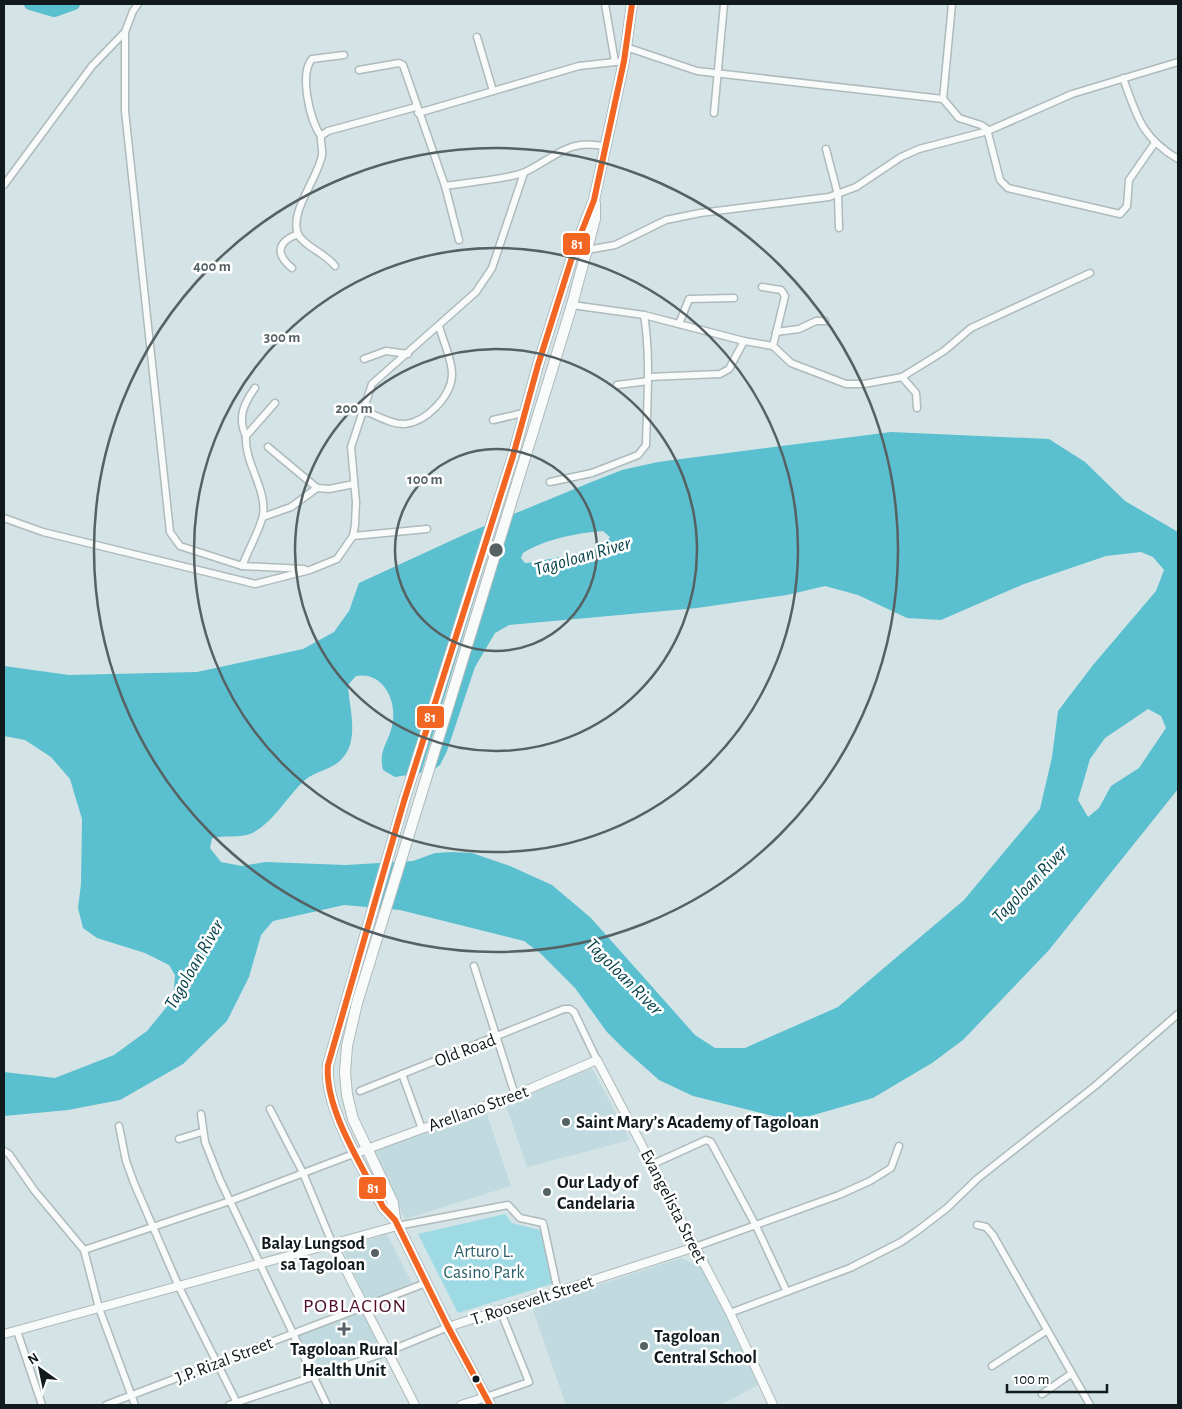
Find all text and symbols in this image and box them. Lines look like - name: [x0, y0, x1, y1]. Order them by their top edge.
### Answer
- line badge: 81: [562, 232, 591, 256]
- text: 81: [571, 238, 583, 252]
- text: 400 m: [193, 259, 231, 274]
- text: 300 m: [264, 330, 300, 345]
- text: 200 m: [335, 401, 373, 416]
- text: 100 m: [407, 472, 443, 487]
- water label: Tagoloan River: [532, 533, 634, 579]
- centre of rings: [487, 541, 505, 559]
- line badge: 81: [416, 705, 445, 729]
- text: 81: [424, 711, 436, 725]
- water label: Tagoloan River: [989, 841, 1072, 926]
- water label: Tagoloan River: [161, 916, 228, 1013]
- water label: Tagoloan River: [582, 935, 666, 1020]
- street label: Old Road: [432, 1031, 498, 1071]
- street label: Arellano Street: [426, 1082, 531, 1135]
- place label: Saint Mary’s Academy of Tagoloan: [576, 1114, 819, 1132]
- marker: Saint Mary’s Academy of Tagoloan: [560, 1116, 572, 1128]
- street label: Evangelista Street: [637, 1147, 710, 1266]
- place label: Our Lady of Candelaria: [557, 1174, 640, 1213]
- line badge: 81: [358, 1176, 387, 1200]
- text: 81: [367, 1182, 379, 1196]
- marker: Our Lady of Candelaria: [541, 1186, 553, 1198]
- place label: Balay Lungsod sa Tagoloan: [261, 1235, 366, 1274]
- park label: Arturo L. Casino Park: [444, 1243, 525, 1282]
- marker: Balay Lungsod sa Tagoloan: [369, 1247, 381, 1259]
- street label: T. Roosevelt Street: [469, 1273, 596, 1329]
- district label: POBLACION: [303, 1296, 407, 1316]
- marker: Tagoloan Rural Health Unit: [337, 1322, 351, 1336]
- place label: Tagoloan Central School: [654, 1328, 757, 1367]
- street label: J.P. Rizal Street: [173, 1334, 276, 1388]
- marker: Tagoloan Central School: [638, 1340, 650, 1352]
- place label: Tagoloan Rural Health Unit: [290, 1341, 398, 1380]
- north arrow: [15, 1344, 65, 1394]
- text: N: [26, 1350, 41, 1367]
- scale bar: [1007, 1362, 1107, 1394]
- text: 100 m: [1014, 1372, 1049, 1387]
- unlabelled marker: [471, 1374, 481, 1384]

